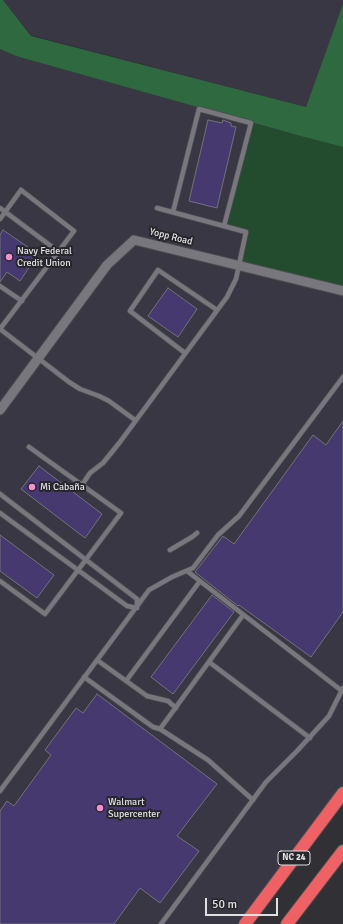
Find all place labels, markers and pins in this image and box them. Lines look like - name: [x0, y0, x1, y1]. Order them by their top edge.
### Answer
- place label: Navy Federal Credit Union: [17, 245, 72, 268]
- marker: Navy Federal Credit Union: [4, 252, 14, 262]
- place label: Mi Cabaña: [40, 481, 85, 493]
- marker: Mi Cabaña: [27, 482, 37, 492]
- place label: Walmart Supercenter: [108, 796, 160, 820]
- marker: Walmart Supercenter: [95, 803, 105, 813]

